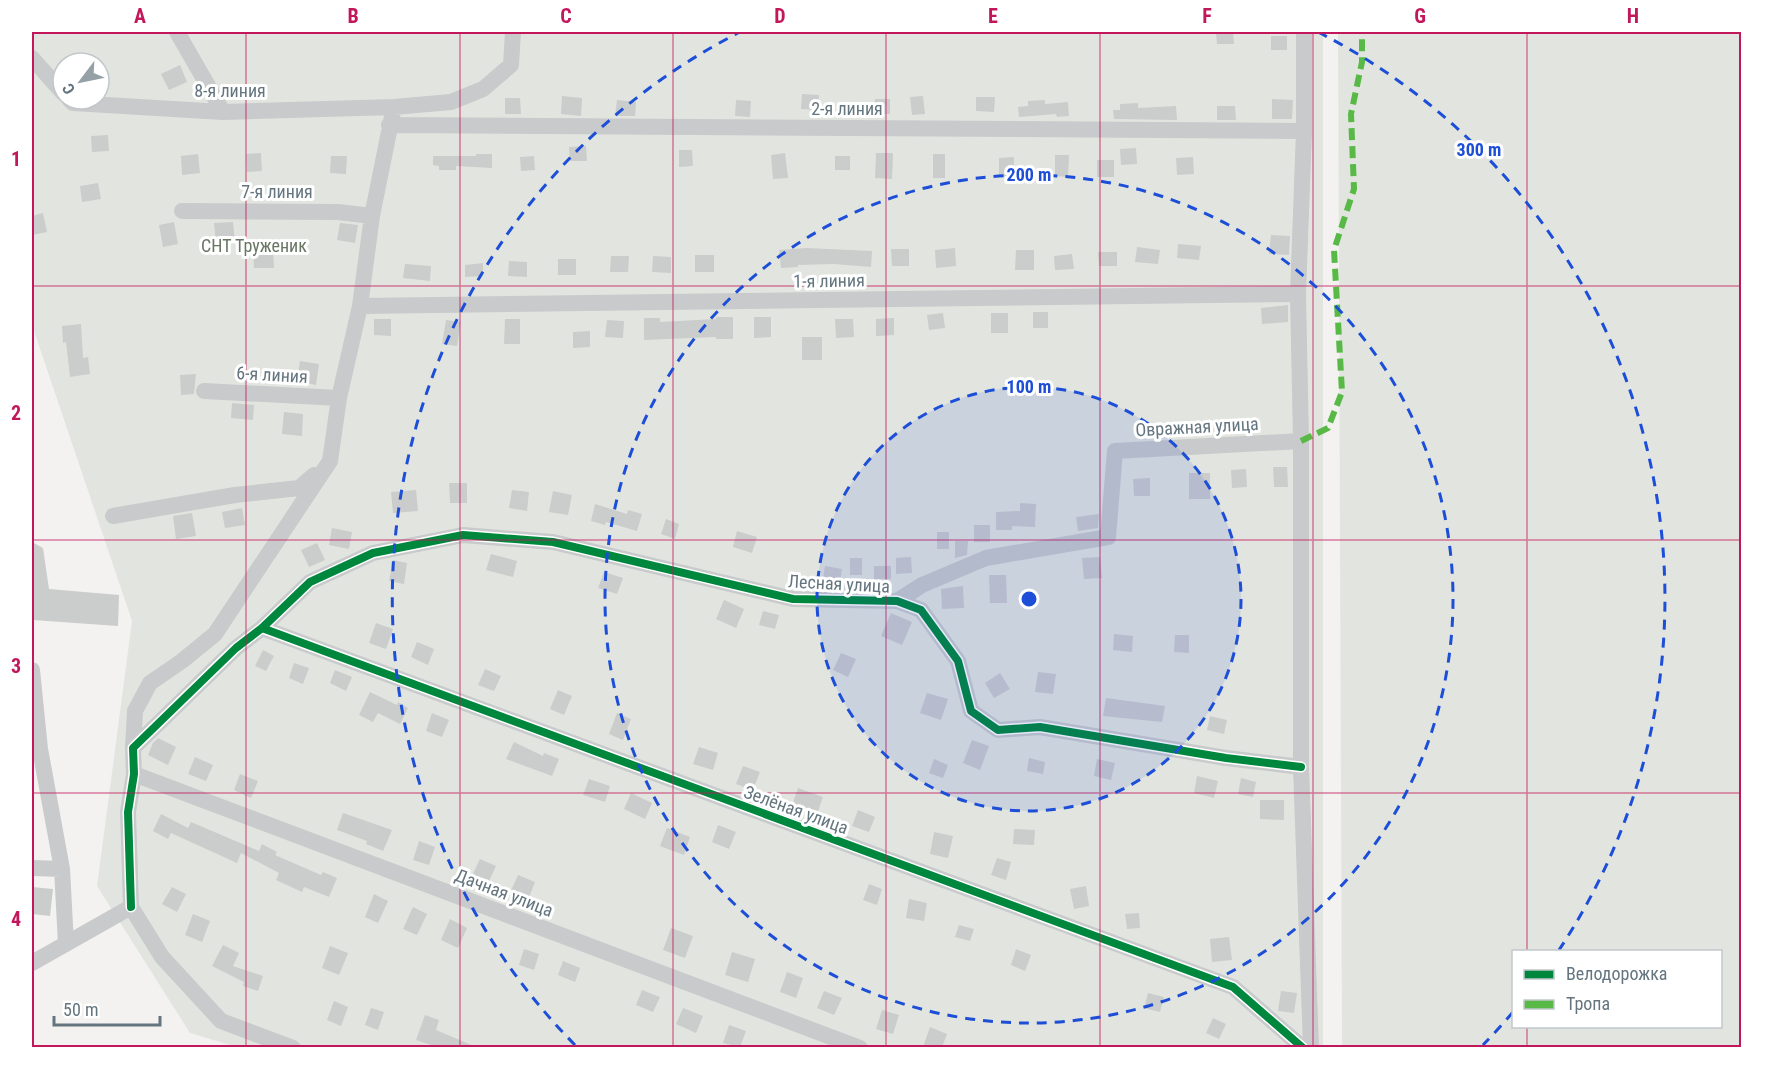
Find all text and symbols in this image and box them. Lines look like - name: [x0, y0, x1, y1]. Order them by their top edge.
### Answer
- text: A: [134, 4, 146, 28]
- text: B: [347, 4, 359, 28]
- text: C: [560, 4, 572, 28]
- text: D: [774, 4, 786, 28]
- text: E: [988, 4, 998, 28]
- text: F: [1202, 4, 1212, 28]
- text: G: [1414, 4, 1426, 28]
- text: H: [1627, 4, 1639, 28]
- north arrow: [51, 51, 111, 111]
- text: С: [58, 80, 79, 98]
- street label: 8-я линия: [194, 80, 266, 101]
- street label: 2-я линия: [811, 98, 883, 119]
- text: 300 m: [1457, 139, 1501, 160]
- text: 1: [11, 147, 21, 171]
- text: 200 m: [1007, 164, 1051, 185]
- street label: 7-я линия: [241, 181, 313, 202]
- park label: СНТ Труженик: [201, 235, 307, 256]
- street label: 1-я линия: [793, 269, 865, 292]
- street label: 6-я линия: [236, 362, 308, 387]
- text: 100 m: [1007, 376, 1051, 397]
- text: 2: [11, 401, 21, 425]
- street label: Овражная улица: [1135, 413, 1259, 440]
- street label: Лесная улица: [788, 570, 890, 597]
- centre of rings: [1019, 589, 1039, 609]
- text: 3: [11, 654, 21, 678]
- street label: Зелёная улица: [741, 781, 851, 838]
- street label: Дачная улица: [452, 864, 556, 921]
- text: 4: [11, 907, 21, 931]
- legend: [1512, 950, 1722, 1028]
- text: Велодорожка: [1566, 963, 1667, 984]
- scale bar: [54, 989, 160, 1027]
- text: Тропа: [1566, 993, 1610, 1014]
- text: 50 m: [63, 999, 98, 1020]

